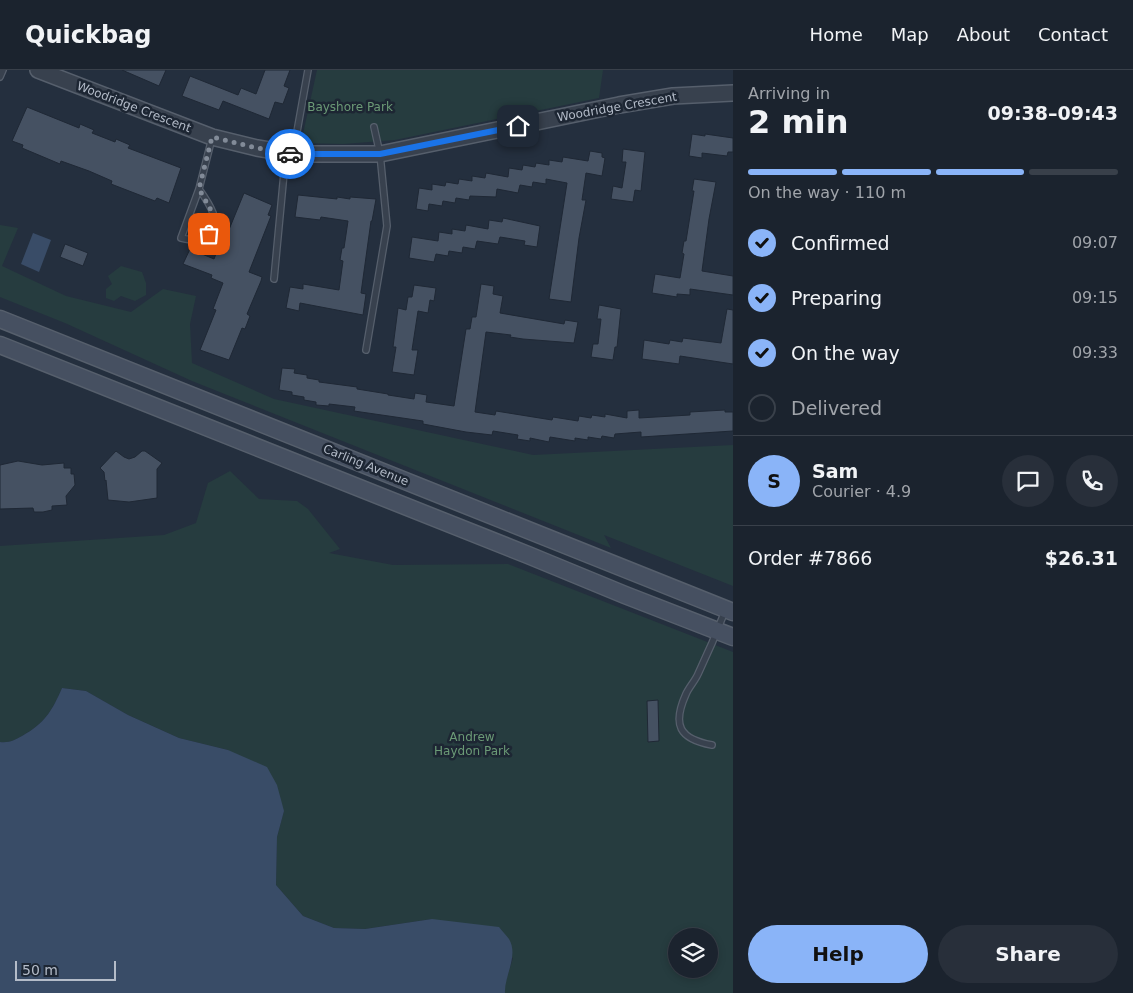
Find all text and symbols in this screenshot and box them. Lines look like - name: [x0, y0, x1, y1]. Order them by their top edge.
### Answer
- text: Quickbag: [25, 21, 151, 49]
- text: Home: [810, 24, 863, 45]
- text: Map: [891, 24, 929, 45]
- text: About: [957, 24, 1010, 45]
- text: Contact: [1038, 24, 1108, 45]
- street label: Woodridge Crescent: [75, 79, 193, 135]
- text: Arriving in: [748, 84, 830, 103]
- street label: Woodridge Crescent: [556, 90, 678, 124]
- park label: Bayshore Park: [307, 100, 393, 114]
- text: 09:38–09:43: [988, 102, 1118, 124]
- text: 2 min: [748, 103, 849, 141]
- pin: [497, 105, 539, 147]
- icon: home: [504, 112, 532, 140]
- courier: [265, 129, 315, 179]
- icon: car: [276, 140, 304, 168]
- text: On the way · 110 m: [748, 183, 906, 202]
- pin: [188, 213, 230, 255]
- icon: bag: [195, 220, 223, 248]
- icon: check: [748, 229, 776, 257]
- text: Confirmed: [791, 232, 890, 254]
- text: 09:07: [1072, 233, 1118, 252]
- icon: check: [748, 284, 776, 312]
- text: Preparing: [791, 287, 882, 309]
- text: 09:15: [1072, 288, 1118, 307]
- icon: check: [748, 339, 776, 367]
- text: On the way: [791, 342, 900, 364]
- text: 09:33: [1072, 343, 1118, 362]
- text: Delivered: [791, 397, 882, 419]
- street label: Carling Avenue: [321, 441, 411, 489]
- button: chat: [1002, 455, 1054, 507]
- button: phone: [1066, 455, 1118, 507]
- text: Sam: [812, 460, 858, 482]
- text: S: [767, 470, 781, 492]
- text: Courier · 4.9: [812, 482, 911, 501]
- text: Order #7866: [748, 547, 872, 569]
- text: $26.31: [1045, 547, 1118, 569]
- park label: Andrew Haydon Park: [434, 730, 510, 758]
- button: Help: [748, 925, 928, 983]
- button: Share: [938, 925, 1118, 983]
- map controls: [668, 928, 718, 978]
- button: layers: [668, 928, 718, 978]
- scale bar: [15, 958, 116, 981]
- text: 50 m: [22, 962, 58, 978]

